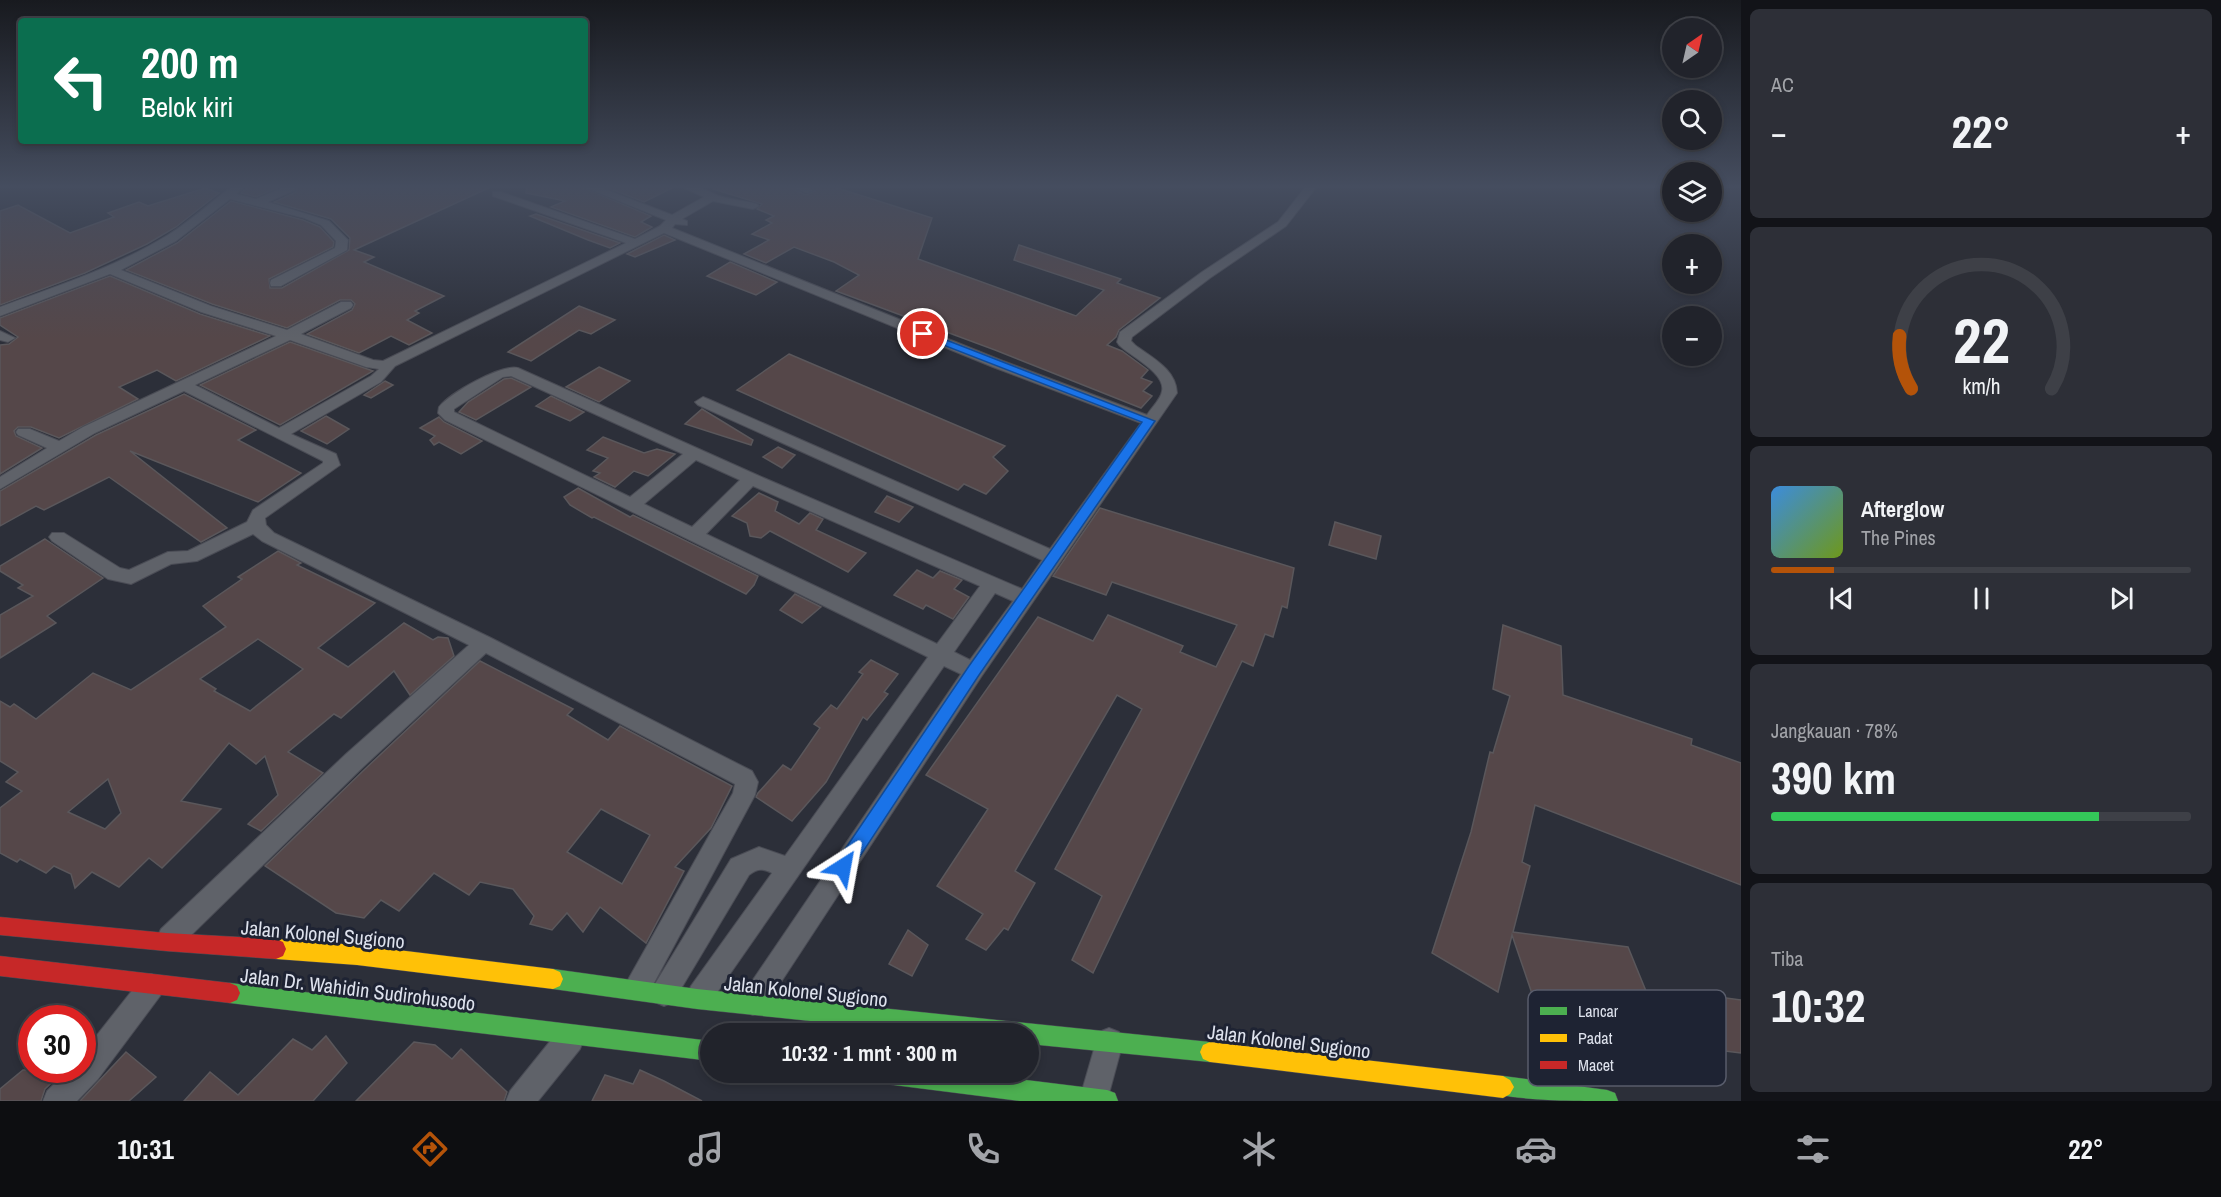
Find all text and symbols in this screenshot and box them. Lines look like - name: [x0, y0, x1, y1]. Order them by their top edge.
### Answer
- north arrow: [1662, 18, 1722, 78]
- map controls: [1662, 18, 1722, 366]
- text: 200 m: [141, 35, 239, 91]
- icon: left: [42, 42, 120, 120]
- text: AC: [1771, 71, 1794, 98]
- text: Belok kiri: [141, 89, 233, 125]
- button: search: [1662, 90, 1722, 150]
- text: 22°: [1951, 101, 2011, 162]
- text: −: [1771, 110, 1787, 154]
- text: +: [2175, 110, 2191, 154]
- button: layers: [1662, 162, 1722, 222]
- button: +: [1662, 234, 1722, 294]
- text: 22: [1953, 298, 2009, 382]
- button: −: [1662, 306, 1722, 366]
- pin: [897, 308, 948, 359]
- icon: arrive: [906, 317, 939, 350]
- text: km/h: [1962, 373, 2000, 402]
- text: Afterglow: [1861, 494, 1944, 524]
- text: The Pines: [1861, 524, 1936, 551]
- icon: previous: [1825, 582, 1858, 615]
- icon: pause: [1965, 582, 1998, 615]
- icon: next: [2105, 582, 2138, 615]
- text: Jangkauan · 78%: [1771, 717, 1898, 744]
- text: 390 km: [1771, 747, 1896, 808]
- position arrow: [811, 835, 875, 899]
- street label: Jalan Kolonel Sugiono: [240, 913, 406, 955]
- text: Tiba: [1771, 945, 1803, 972]
- street label: Jalan Dr. Wahidin Sudirohusodo: [239, 961, 477, 1017]
- street label: Jalan Kolonel Sugiono: [723, 969, 889, 1013]
- text: 10:32: [1771, 975, 1865, 1036]
- legend: [1528, 990, 1726, 1086]
- text: Lancar: [1578, 1000, 1619, 1022]
- speed limit sign: 30: [18, 1005, 96, 1083]
- street label: Jalan Kolonel Sugiono: [1206, 1018, 1372, 1064]
- text: Padat: [1578, 1027, 1613, 1049]
- text: 10:32 · 1 mnt · 300 m: [782, 1038, 957, 1068]
- text: Macet: [1578, 1054, 1614, 1076]
- icon: directions: [409, 1128, 451, 1170]
- icon: music: [685, 1128, 727, 1170]
- icon: phone: [962, 1128, 1004, 1170]
- icon: climate: [1238, 1128, 1280, 1170]
- icon: car: [1515, 1128, 1557, 1170]
- icon: filters: [1792, 1128, 1834, 1170]
- text: 10:31: [117, 1131, 174, 1167]
- text: 22°: [2068, 1131, 2104, 1167]

